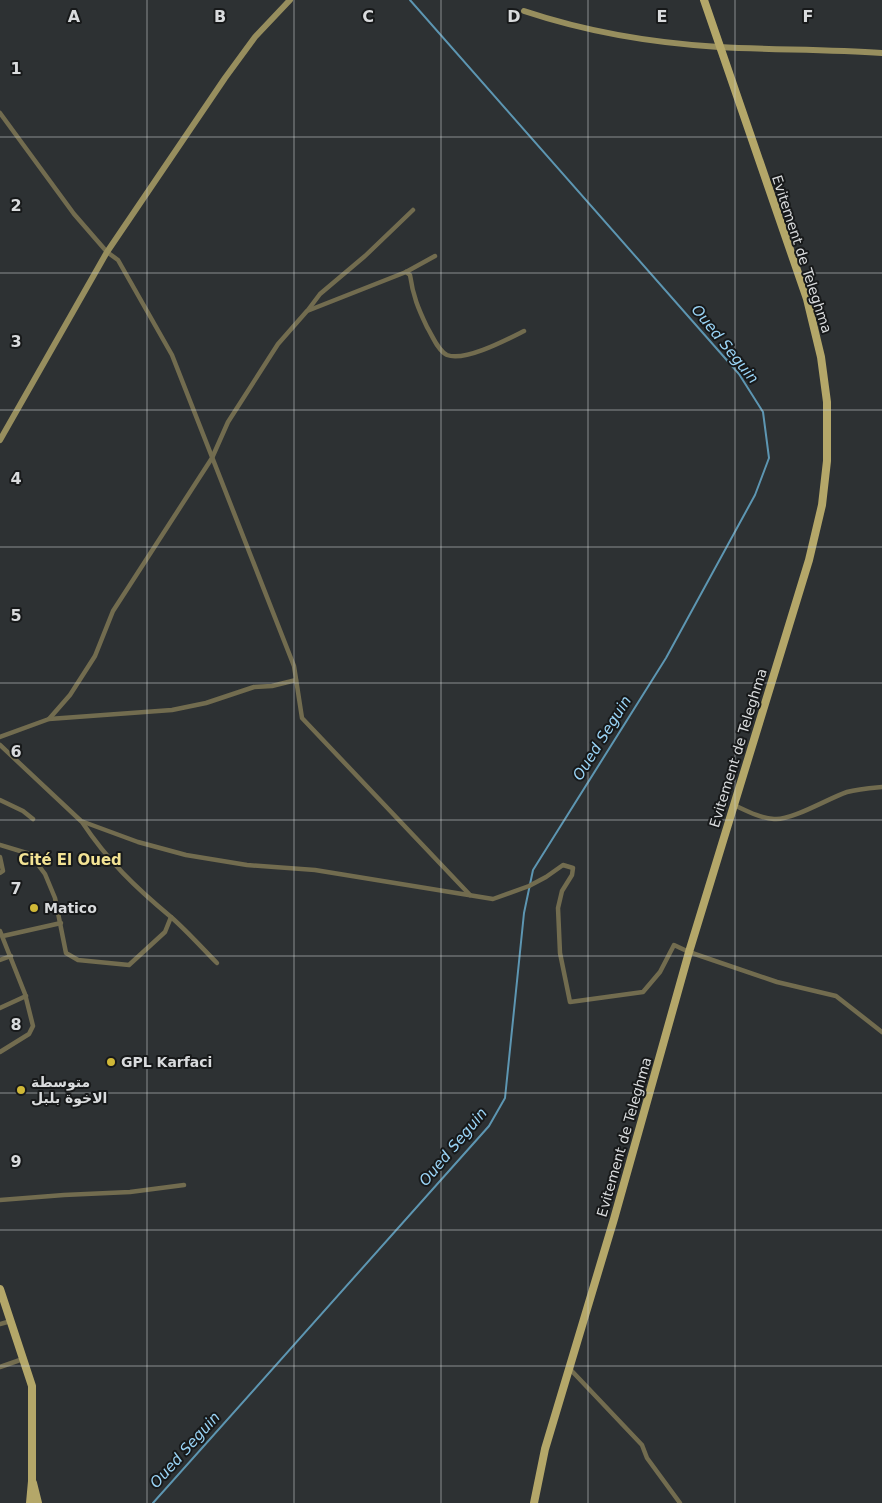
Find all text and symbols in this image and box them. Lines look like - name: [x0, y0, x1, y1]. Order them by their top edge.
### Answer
- text: A: [68, 7, 81, 26]
- text: B: [214, 7, 226, 26]
- text: C: [362, 7, 374, 26]
- text: D: [507, 7, 521, 26]
- text: E: [657, 7, 667, 26]
- text: F: [803, 7, 813, 26]
- text: 1: [10, 59, 22, 78]
- street label: Evitement de Teleghma: [769, 173, 835, 335]
- text: 2: [10, 196, 22, 215]
- water label: Oued Seguin: [688, 301, 762, 387]
- text: 3: [10, 332, 22, 351]
- text: 4: [10, 469, 22, 488]
- text: 5: [10, 606, 22, 625]
- street label: Evitement de Teleghma: [706, 667, 770, 829]
- water label: Oued Seguin: [569, 692, 635, 784]
- text: 6: [10, 742, 22, 761]
- district label: Cité El Oued: [18, 851, 122, 869]
- text: 7: [10, 879, 22, 898]
- place label: Matico: [44, 900, 97, 916]
- marker: Matico: [28, 902, 40, 914]
- text: 8: [10, 1015, 22, 1034]
- place label: GPL Karfaci: [121, 1054, 212, 1070]
- street label: Evitement de Teleghma: [594, 1055, 654, 1219]
- marker: GPL Karfaci: [105, 1056, 117, 1068]
- place label: متوسطة الاخوة بلبل: [31, 1074, 107, 1107]
- marker: متوسطة الاخوة بلبل: [15, 1084, 27, 1096]
- water label: Oued Seguin: [415, 1104, 491, 1190]
- text: 9: [10, 1152, 22, 1171]
- water label: Oued Seguin: [146, 1408, 224, 1492]

